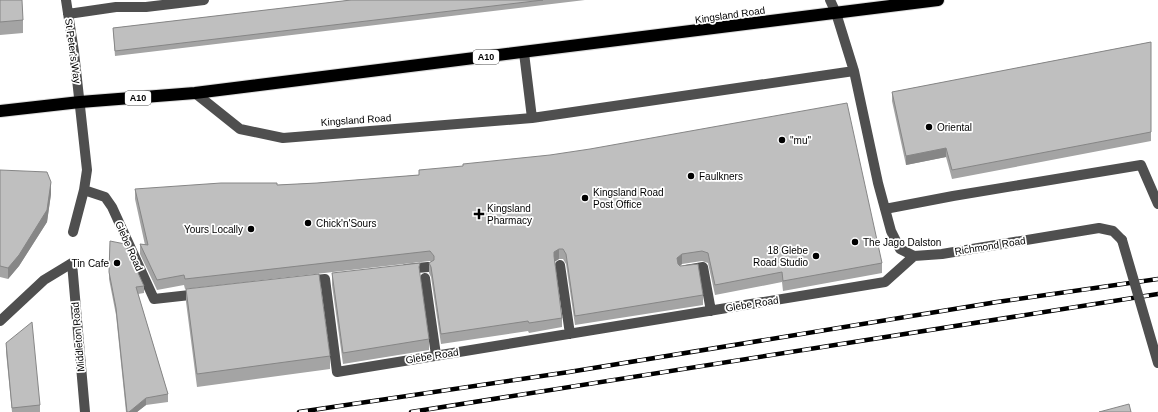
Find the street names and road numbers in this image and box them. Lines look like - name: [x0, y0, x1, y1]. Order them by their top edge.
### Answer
- street label: Kingsland Road: [694, 5, 766, 25]
- street label: St Peter's Way: [63, 18, 83, 84]
- road number: A10: [473, 50, 499, 64]
- road number: A10: [125, 91, 151, 105]
- street label: Kingsland Road: [320, 112, 392, 128]
- street label: Glebe Road: [113, 219, 145, 273]
- street label: Richmond Road: [954, 235, 1026, 257]
- street label: Glebe Road: [725, 294, 779, 314]
- street label: Middleton Road: [69, 302, 87, 372]
- street label: Glebe Road: [405, 346, 459, 366]

